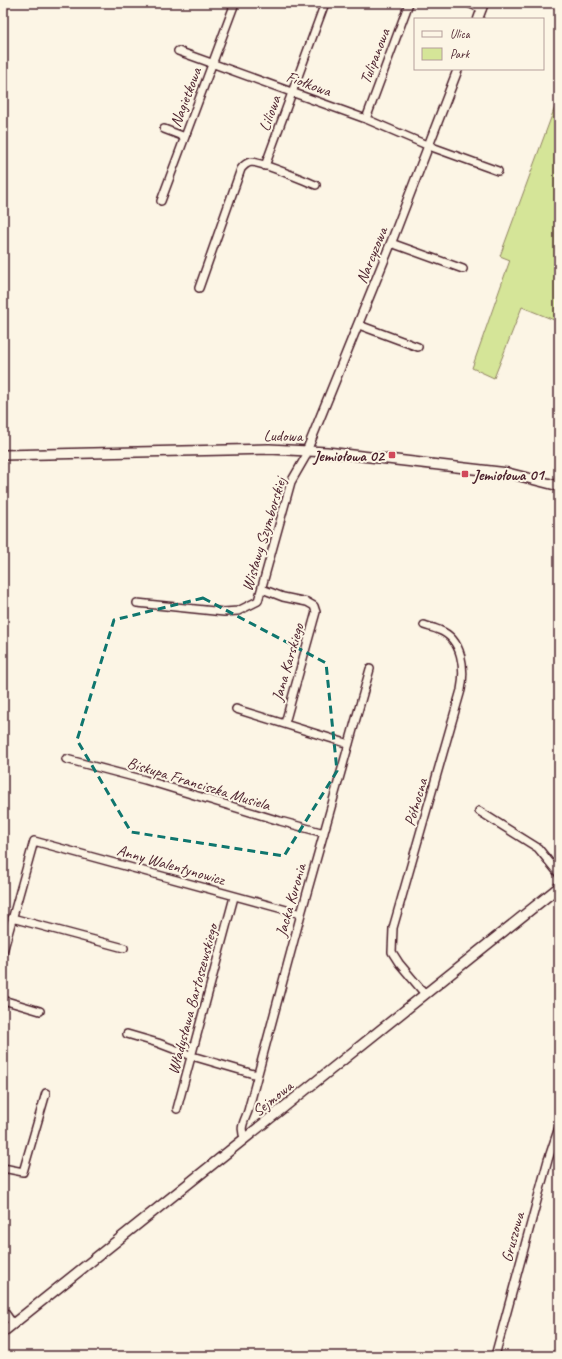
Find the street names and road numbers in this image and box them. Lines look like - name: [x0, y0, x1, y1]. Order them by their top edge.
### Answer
- street label: Tulipanowa: [355, 24, 395, 87]
- street label: Nagietkowa: [166, 63, 207, 130]
- street label: Fiołkowa: [284, 67, 335, 102]
- street label: Liliowa: [254, 92, 286, 134]
- street label: Narcyzowa: [352, 223, 393, 286]
- street label: Ludowa: [263, 426, 304, 446]
- street label: Wisławy Szymborskiej: [237, 473, 291, 593]
- street label: Jana Karskiego: [267, 620, 309, 704]
- street label: Biskupa Franciszka Musiela: [125, 753, 274, 816]
- street label: Północna: [400, 775, 433, 828]
- street label: Anny Walentynowicz: [115, 840, 229, 890]
- street label: Jacka Kuronia: [271, 860, 311, 940]
- street label: Władysława Bartoszewskiego: [163, 920, 223, 1077]
- street label: Sejmowa: [248, 1076, 298, 1121]
- street label: Gruszowa: [497, 1209, 530, 1264]

